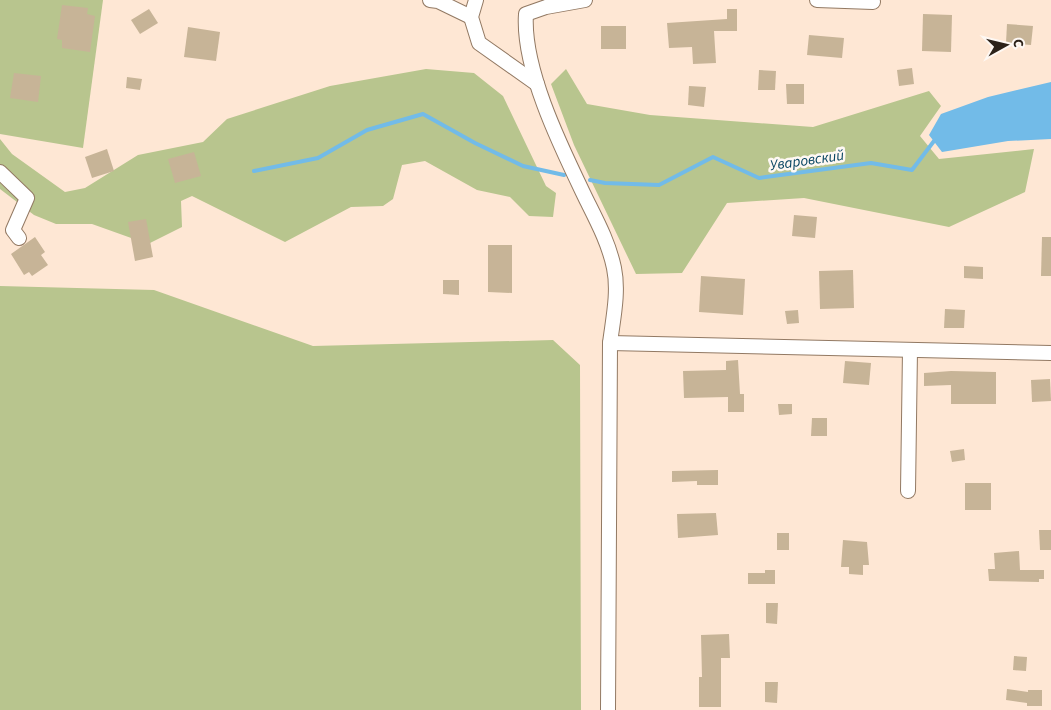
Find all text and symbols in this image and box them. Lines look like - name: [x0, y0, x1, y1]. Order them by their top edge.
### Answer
- north arrow: [981, 20, 1031, 70]
- text: С: [1007, 38, 1028, 49]
- water label: Уваровский: [769, 145, 846, 176]

